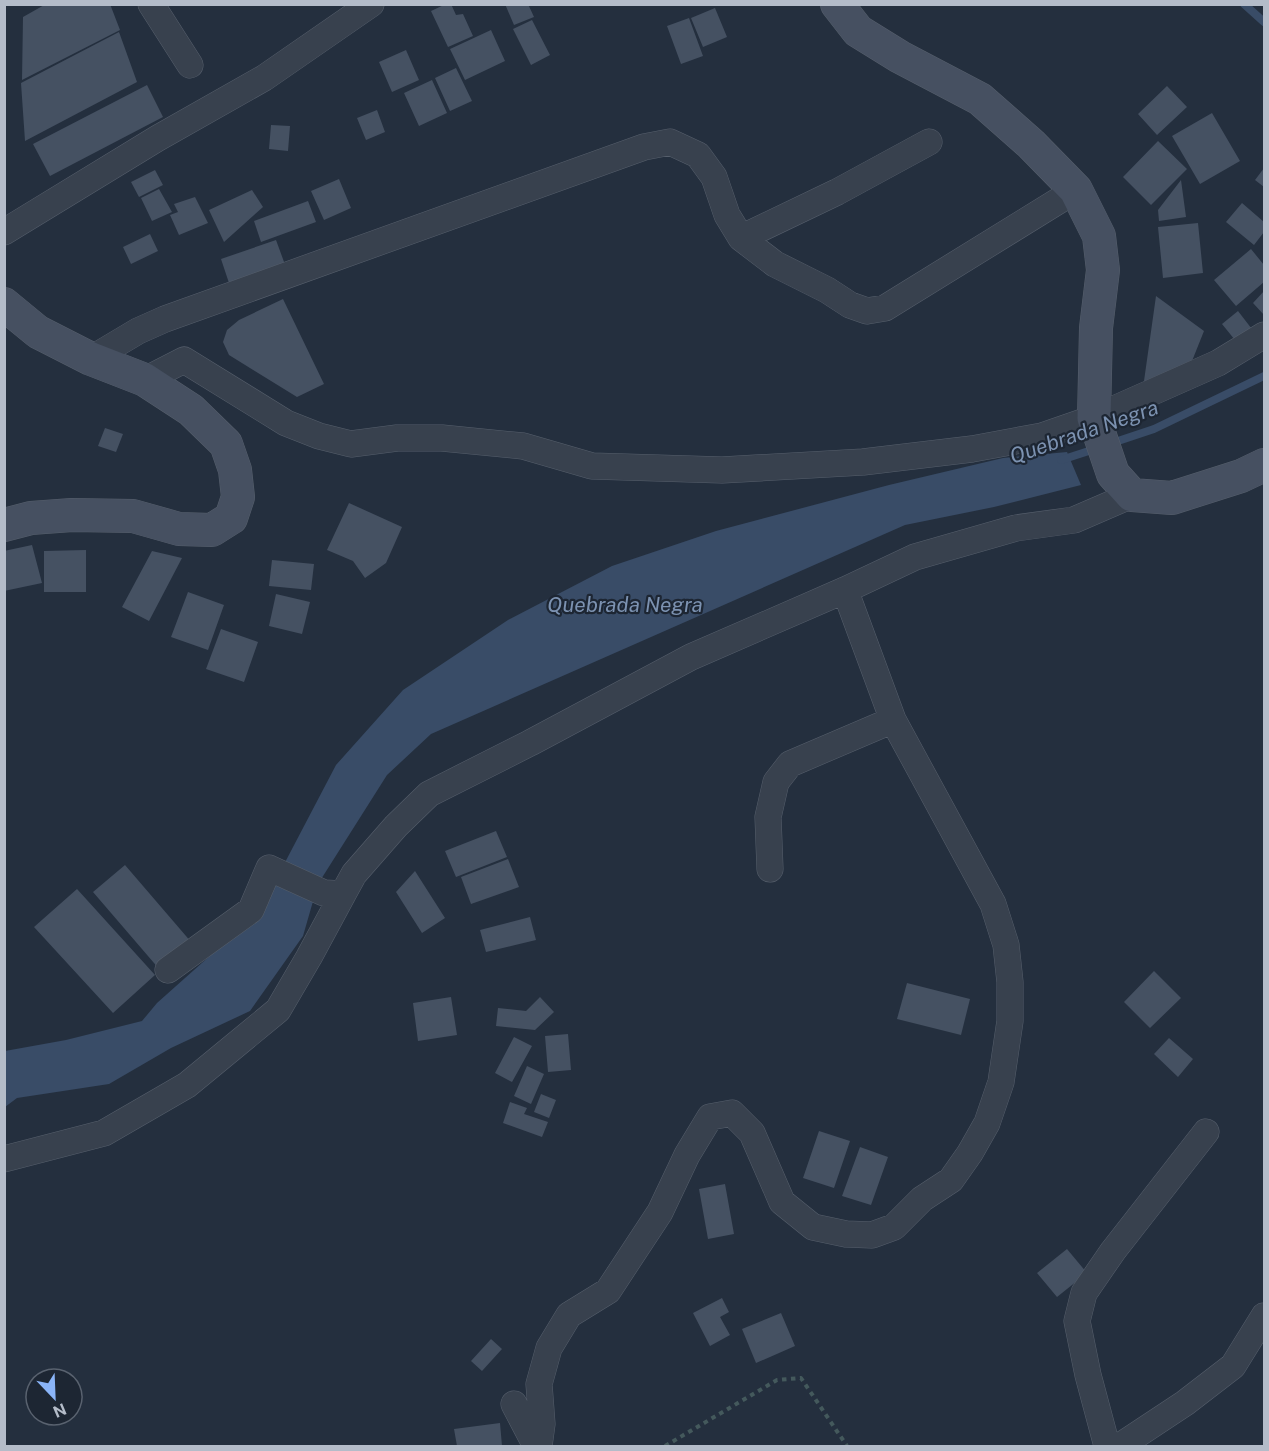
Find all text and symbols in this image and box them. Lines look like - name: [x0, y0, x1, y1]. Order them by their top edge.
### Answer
- water label: Quebrada Negra: [1006, 394, 1161, 469]
- water label: Quebrada Negra: [547, 592, 703, 617]
- north arrow: [24, 1367, 84, 1427]
- text: N: [50, 1399, 69, 1422]

